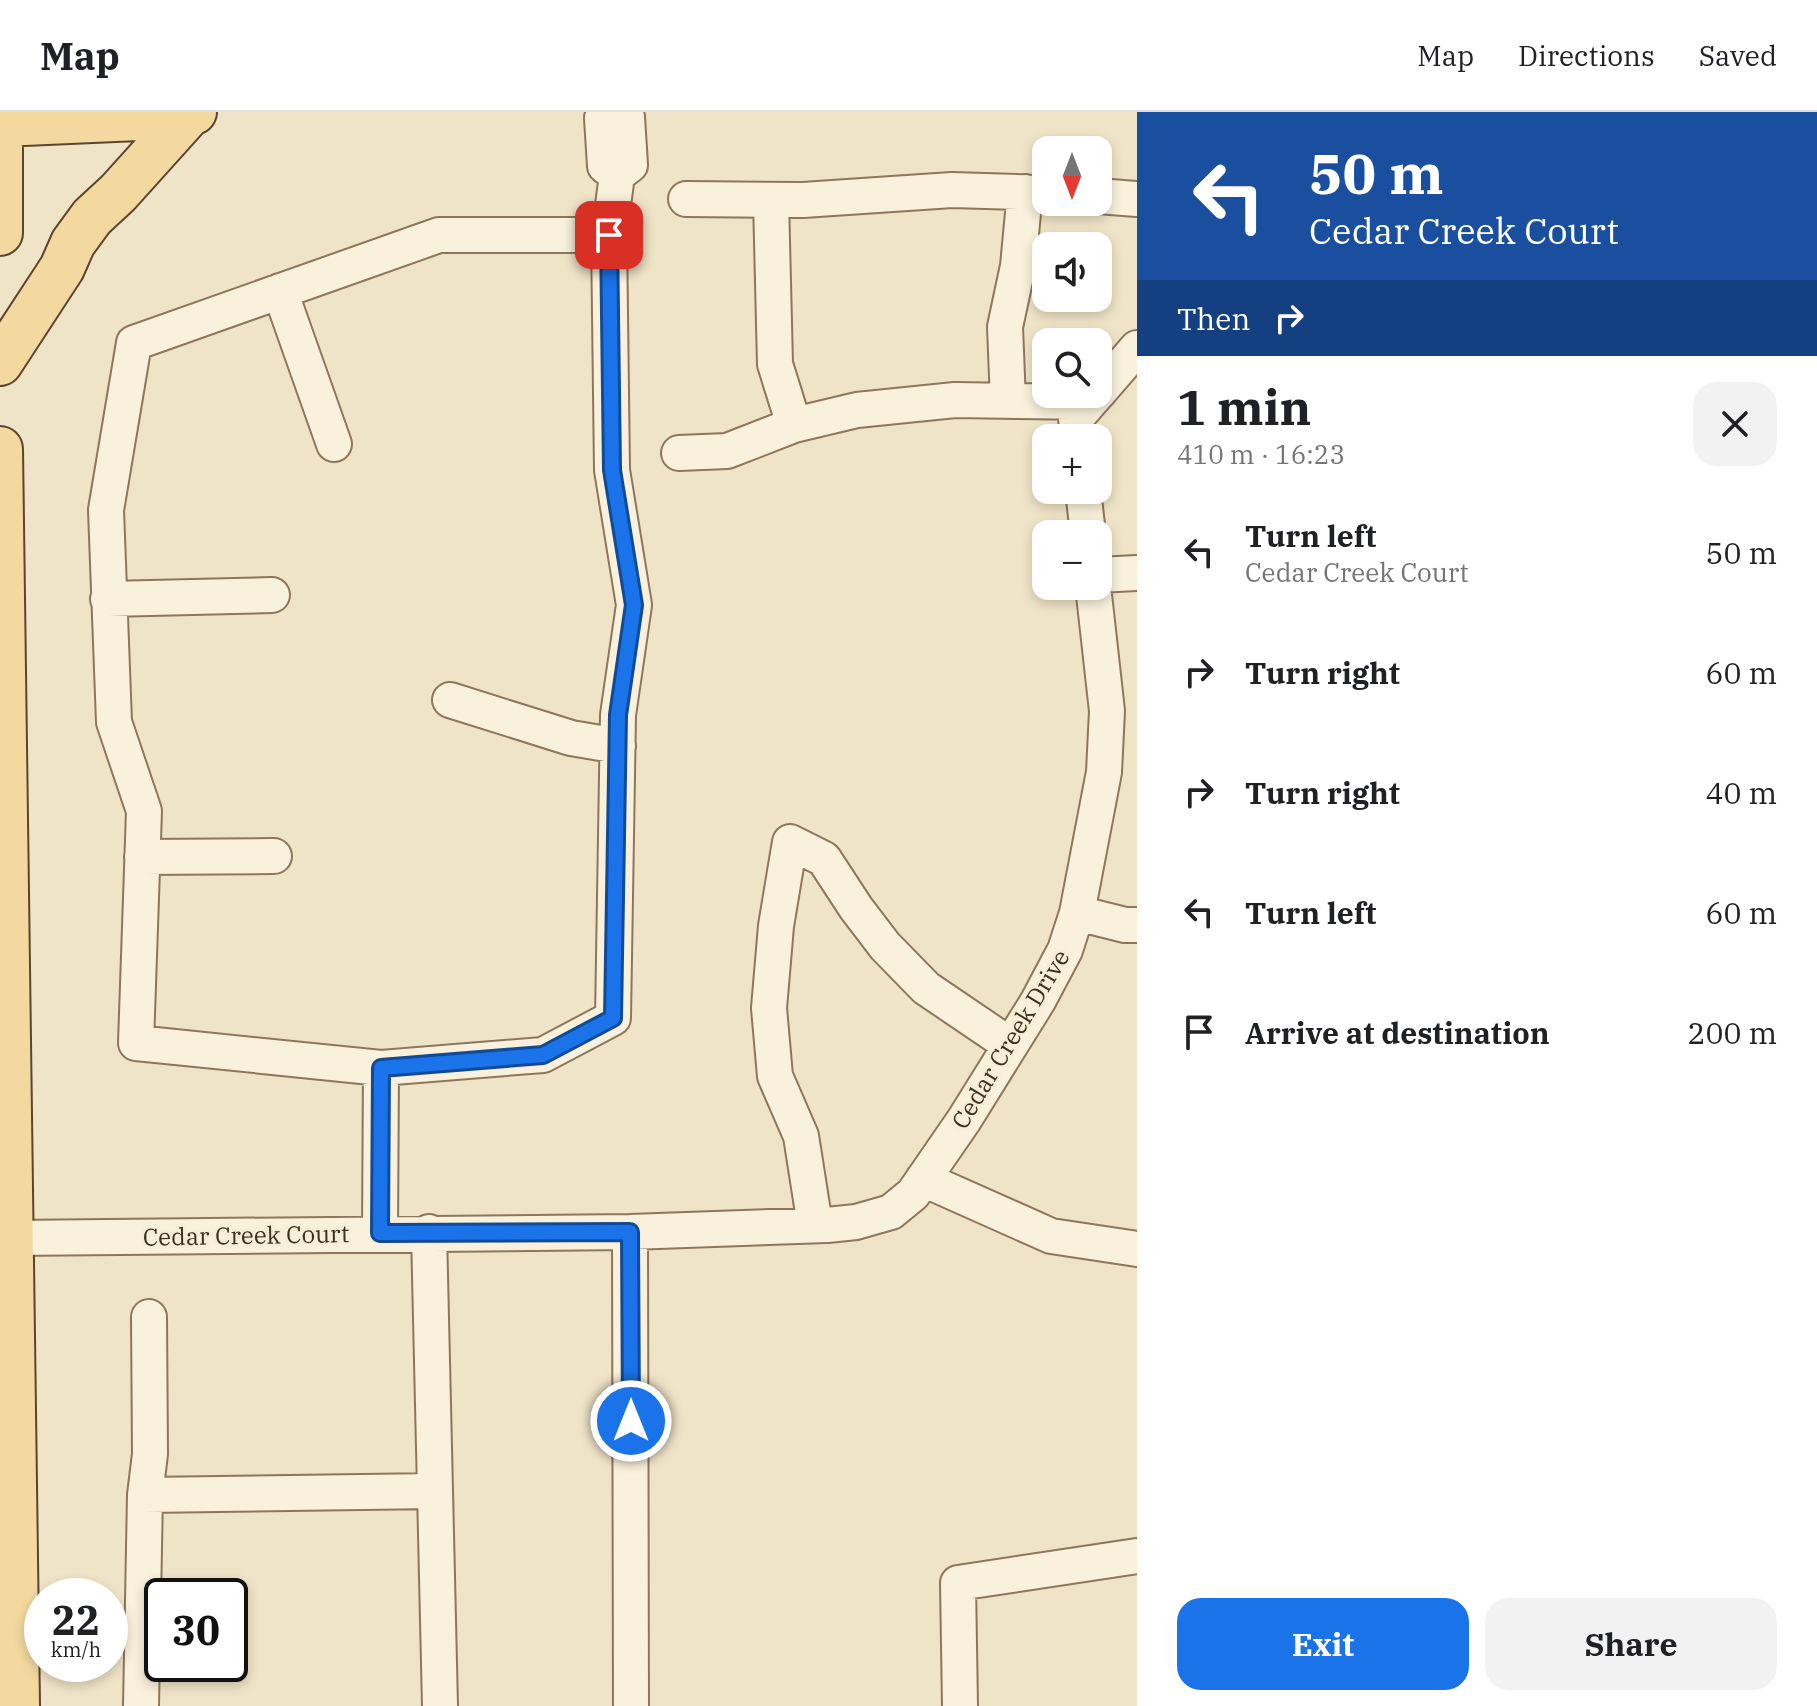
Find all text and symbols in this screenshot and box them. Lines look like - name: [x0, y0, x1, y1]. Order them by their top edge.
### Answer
- text: Map: [40, 31, 120, 80]
- text: Map: [1417, 37, 1474, 74]
- text: Directions: [1518, 37, 1655, 74]
- text: Saved: [1699, 37, 1777, 74]
- north arrow: [1032, 136, 1112, 216]
- map controls: [1032, 136, 1112, 600]
- text: 50 m: [1309, 137, 1444, 209]
- icon: left: [1177, 144, 1281, 248]
- pin: [575, 201, 643, 269]
- text: Cedar Creek Court: [1309, 207, 1619, 254]
- icon: arrive: [587, 213, 631, 257]
- button: sound: [1032, 232, 1112, 312]
- icon: right: [1267, 296, 1311, 340]
- text: Then: [1177, 299, 1251, 338]
- button: search: [1032, 328, 1112, 408]
- text: 1 min: [1177, 376, 1311, 438]
- button: close: [1693, 382, 1777, 466]
- button: +: [1032, 424, 1112, 504]
- text: 410 m · 16:23: [1177, 437, 1345, 471]
- text: Turn left: [1245, 516, 1377, 555]
- button: −: [1032, 520, 1112, 600]
- icon: left: [1177, 530, 1221, 574]
- text: 50 m: [1705, 533, 1777, 572]
- text: Cedar Creek Court: [1245, 555, 1469, 589]
- icon: right: [1177, 650, 1221, 694]
- text: Turn right: [1245, 653, 1400, 692]
- text: 60 m: [1705, 653, 1777, 692]
- icon: right: [1177, 770, 1221, 814]
- text: Turn right: [1245, 773, 1400, 812]
- text: 40 m: [1705, 773, 1777, 812]
- icon: left: [1177, 890, 1221, 934]
- text: Turn left: [1245, 893, 1377, 932]
- text: 60 m: [1705, 893, 1777, 932]
- street label: Cedar Creek Drive: [944, 943, 1076, 1135]
- icon: arrive: [1177, 1010, 1221, 1054]
- text: Arrive at destination: [1245, 1013, 1550, 1052]
- text: 200 m: [1687, 1013, 1777, 1052]
- street label: Cedar Creek Court: [142, 1217, 350, 1253]
- position arrow: [589, 1379, 673, 1463]
- speed limit sign: 30: [144, 1578, 248, 1682]
- text: 22: [52, 1594, 100, 1646]
- button: Exit: [1177, 1598, 1469, 1690]
- button: Share: [1485, 1598, 1777, 1690]
- text: km/h: [51, 1636, 101, 1663]

